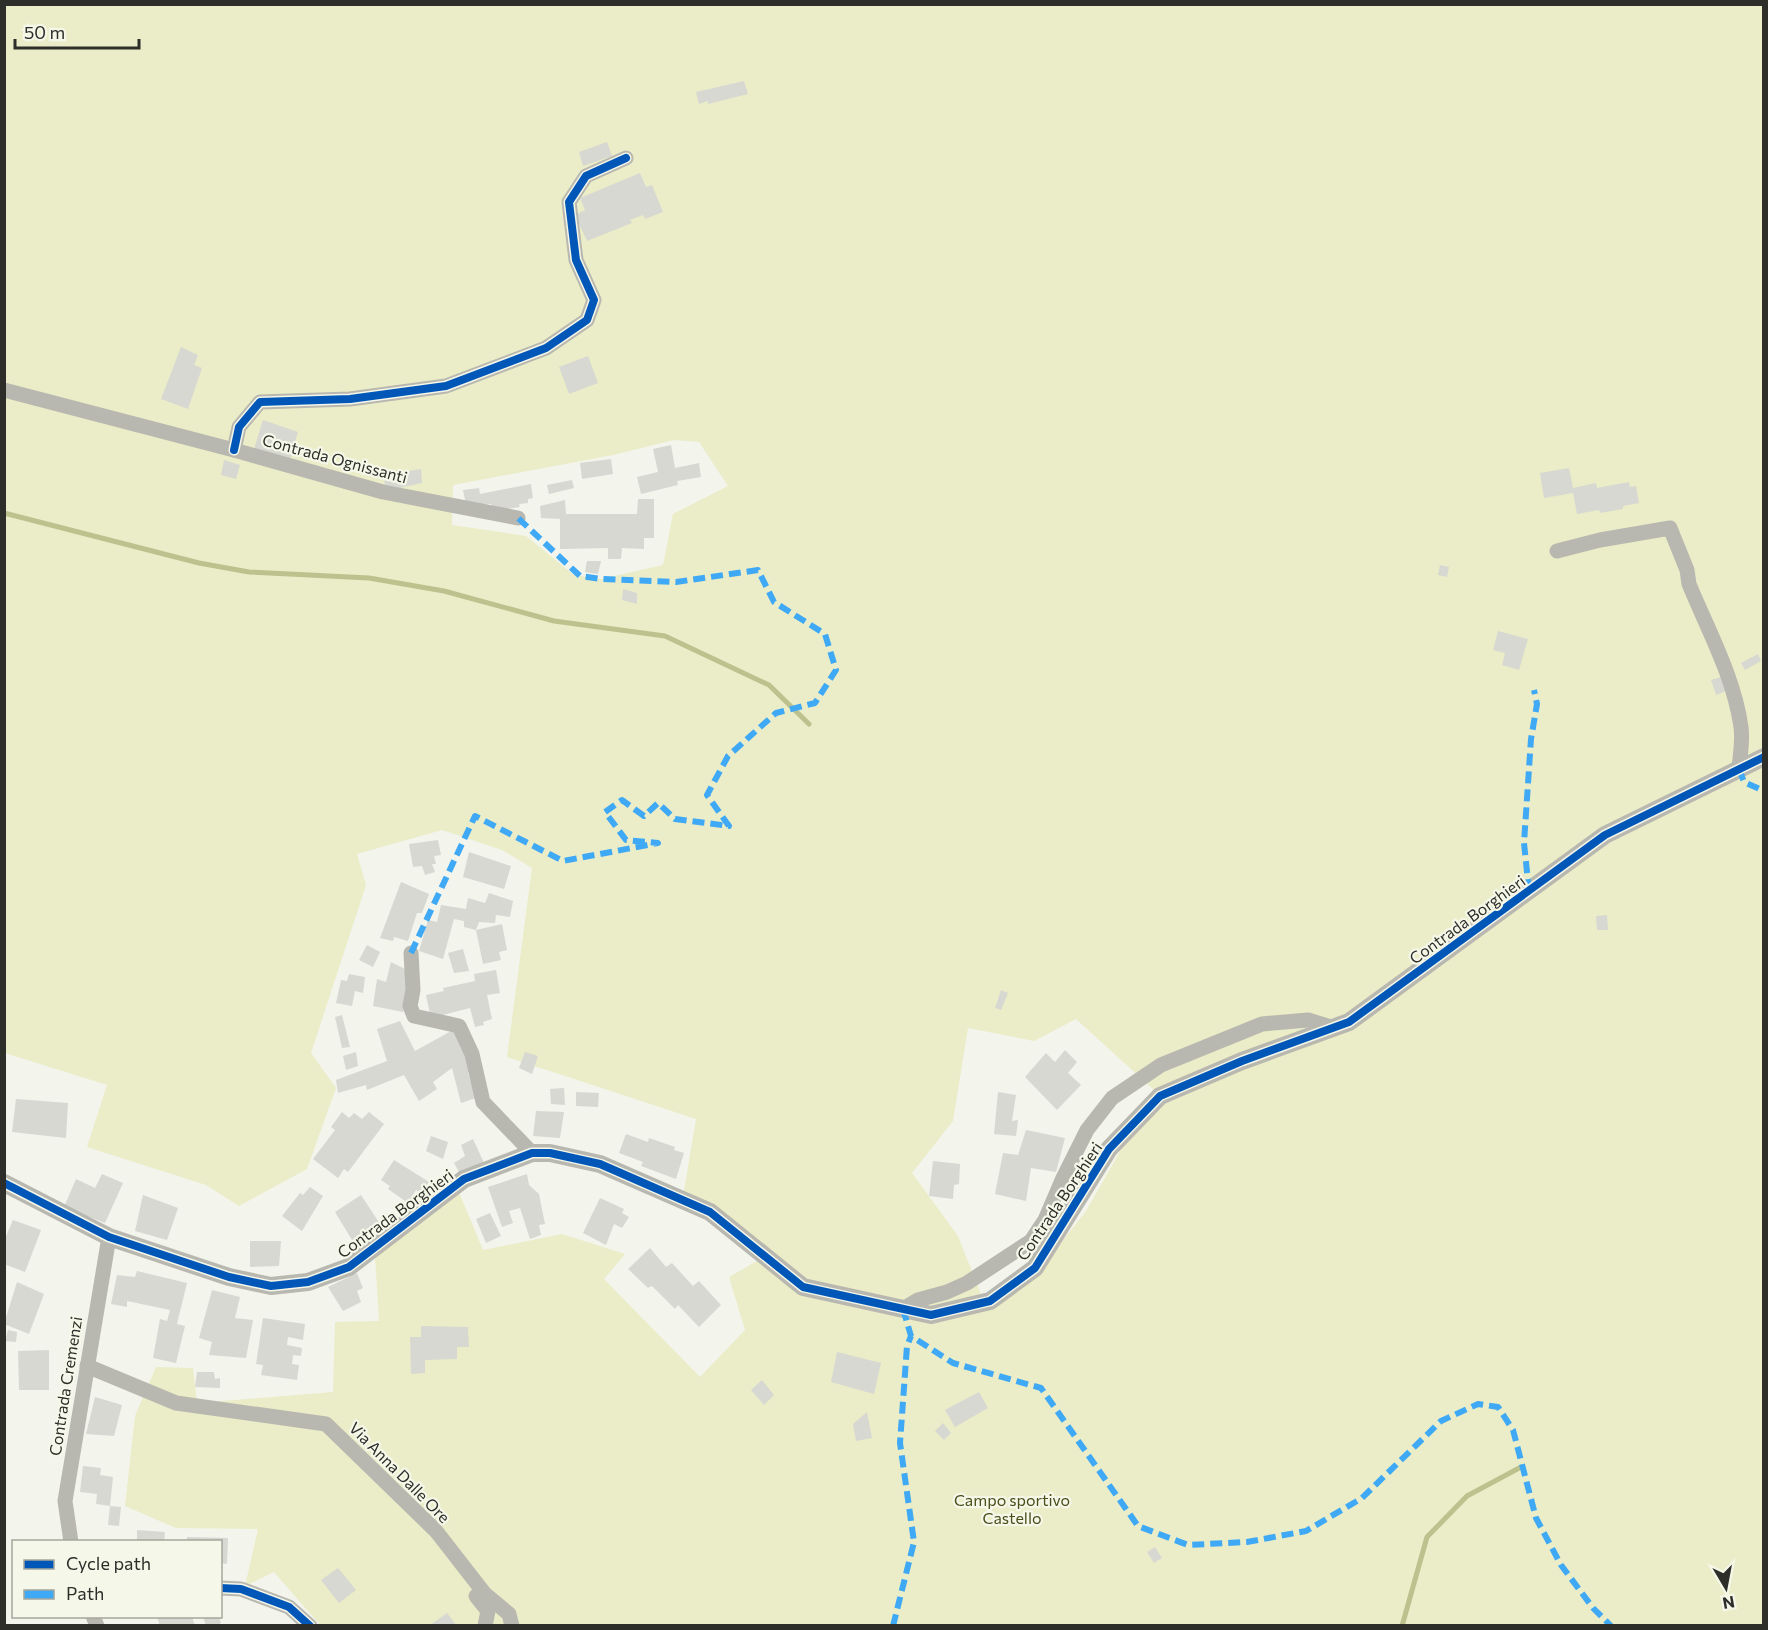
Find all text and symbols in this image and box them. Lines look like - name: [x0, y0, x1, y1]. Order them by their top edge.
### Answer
- scale bar: [15, 12, 140, 50]
- text: 50 m: [24, 21, 65, 43]
- street label: Contrada Ognissanti: [260, 430, 410, 486]
- street label: Contrada Borghieri: [1405, 871, 1529, 967]
- street label: Contrada Borghieri: [1012, 1138, 1106, 1264]
- street label: Contrada Borghieri: [333, 1165, 457, 1261]
- street label: Contrada Cremenzi: [45, 1315, 85, 1457]
- street label: Via Anna Dalle Ore: [346, 1418, 454, 1526]
- park label: Campo sportivo Castello: [954, 1490, 1070, 1527]
- legend: [12, 1540, 222, 1618]
- text: Cycle path: [66, 1552, 151, 1574]
- north arrow: [1696, 1558, 1756, 1618]
- text: Path: [66, 1582, 104, 1604]
- text: N: [1721, 1593, 1736, 1614]

